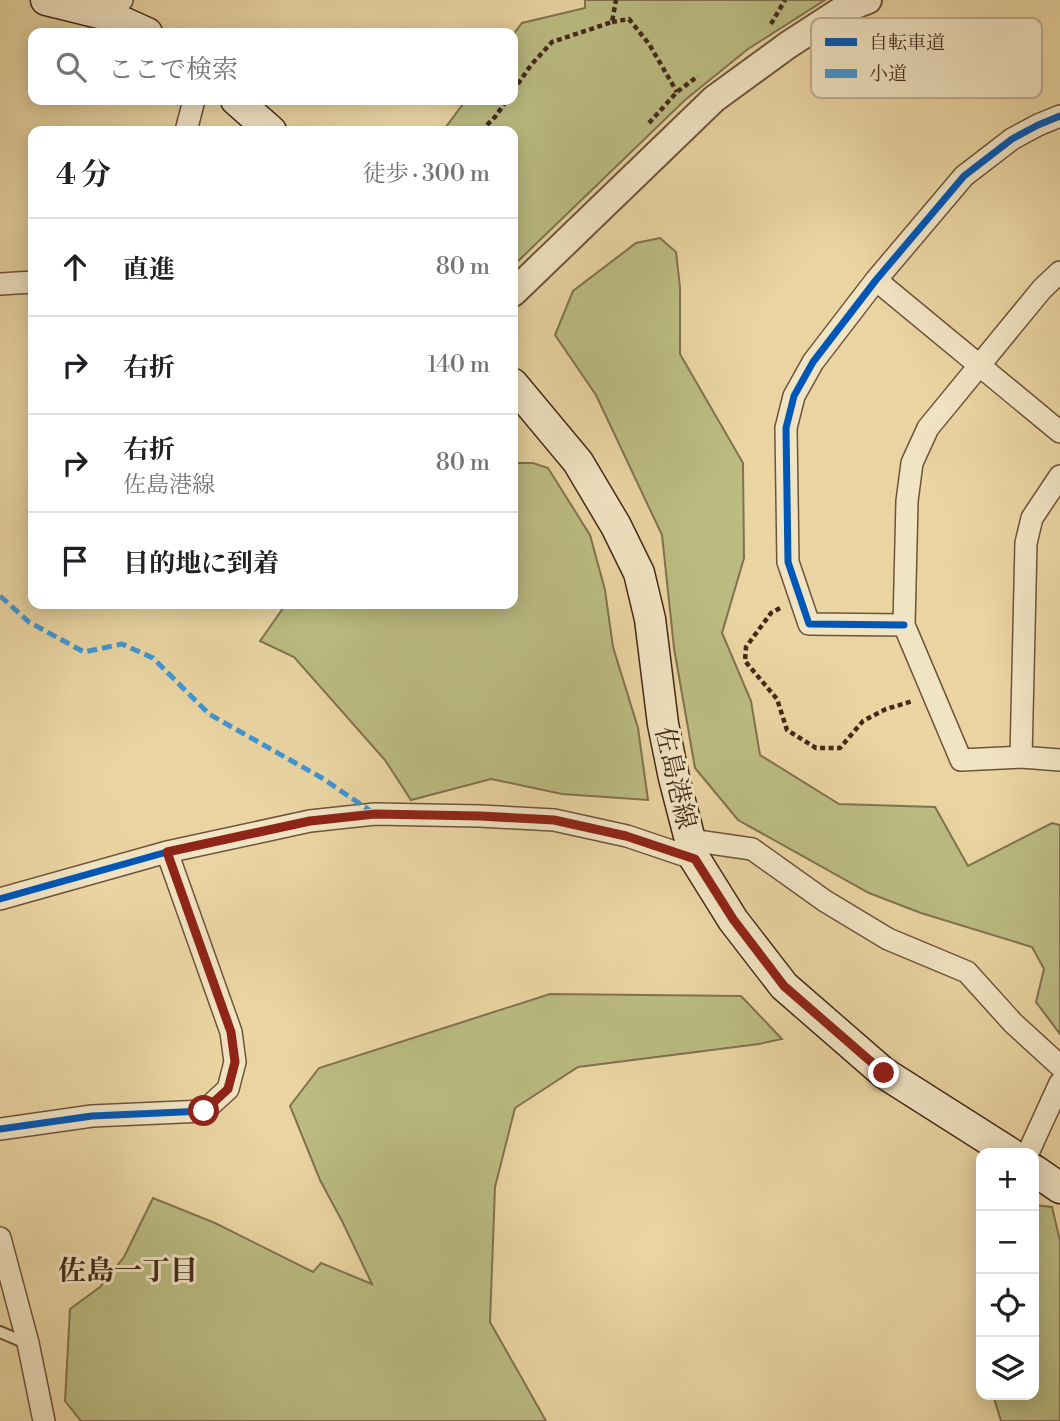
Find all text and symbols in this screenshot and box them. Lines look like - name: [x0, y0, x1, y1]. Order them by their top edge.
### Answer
- legend: [811, 18, 1042, 98]
- search box: [28, 28, 518, 105]
- text: 自転車道: [869, 31, 945, 55]
- icon: search: [52, 48, 90, 86]
- text: ここで検索: [108, 54, 238, 86]
- text: 小道: [869, 62, 907, 86]
- text: 4 分: [56, 156, 111, 194]
- text: 徒歩 · 300 m: [363, 160, 490, 188]
- icon: ahead: [56, 248, 94, 286]
- text: 80 m: [436, 253, 490, 281]
- text: 直進: [123, 254, 175, 286]
- icon: right: [56, 346, 94, 384]
- text: 140 m: [427, 351, 490, 379]
- text: 右折: [123, 352, 175, 384]
- text: 右折: [123, 434, 175, 466]
- icon: right: [56, 444, 94, 482]
- text: 80 m: [436, 449, 490, 477]
- text: 佐島港線: [123, 471, 215, 499]
- icon: arrive: [56, 542, 94, 580]
- text: 目的地に到着: [123, 548, 279, 580]
- street label: 佐島港線: [648, 724, 702, 832]
- route end: [868, 1057, 899, 1088]
- route start: [188, 1095, 219, 1126]
- map controls: [976, 1148, 1039, 1400]
- button: +: [976, 1148, 1039, 1211]
- button: −: [976, 1211, 1039, 1274]
- district label: 佐島一丁目: [58, 1254, 198, 1289]
- button: locate: [976, 1274, 1039, 1337]
- button: layers: [976, 1337, 1039, 1400]

